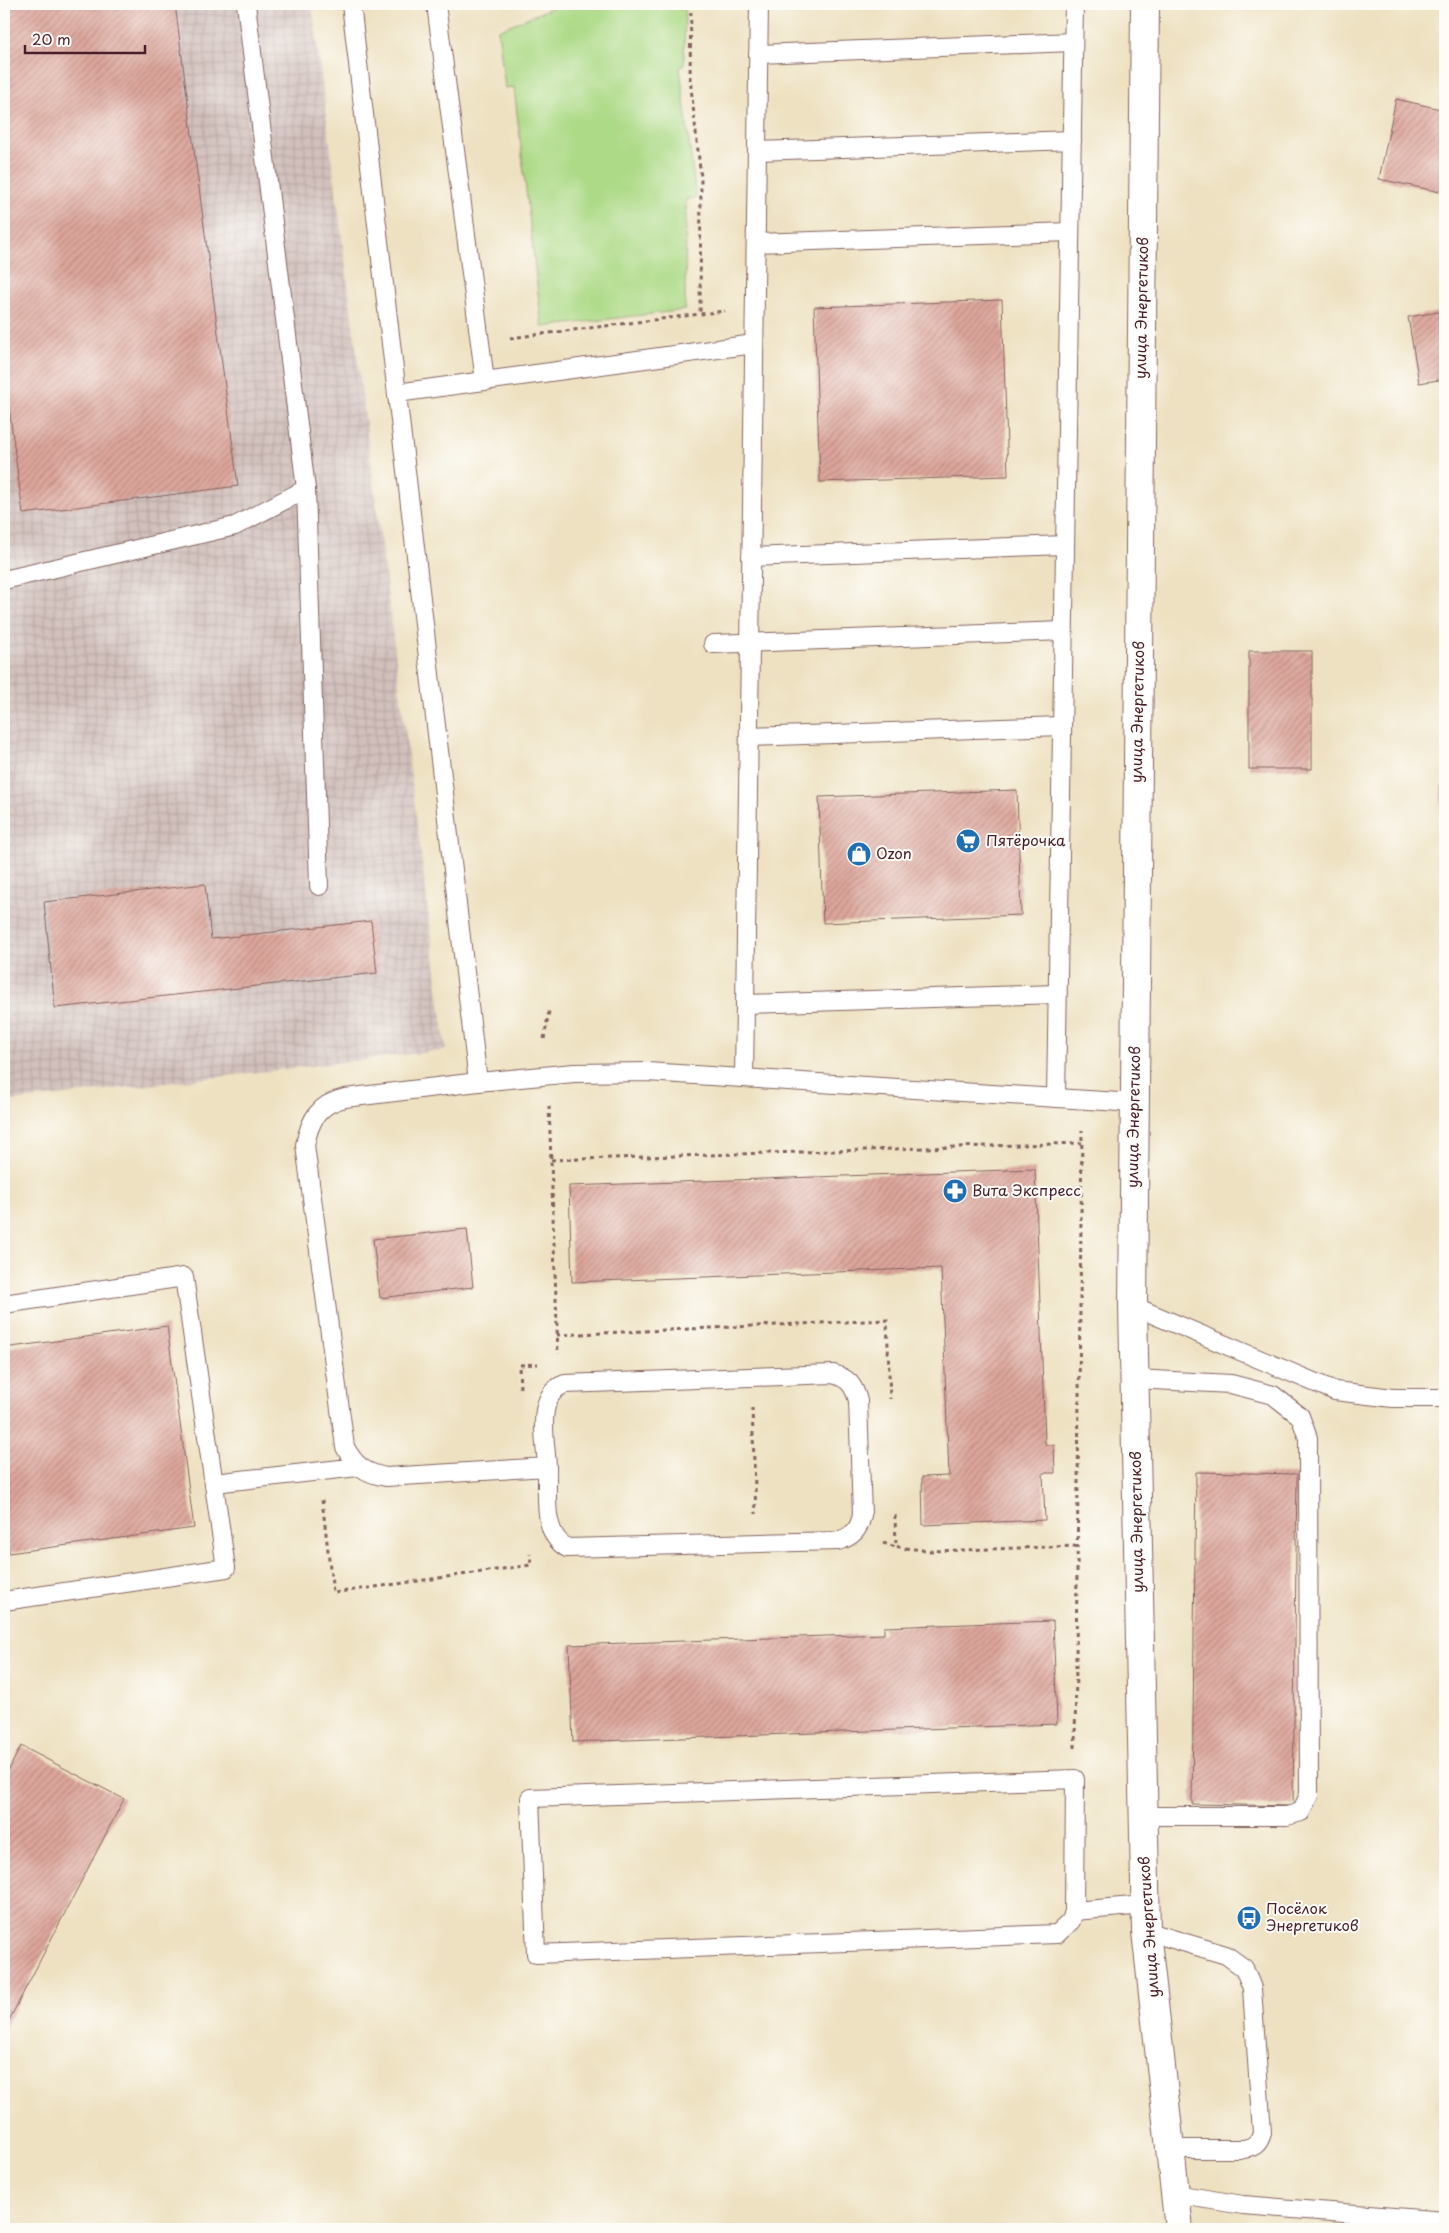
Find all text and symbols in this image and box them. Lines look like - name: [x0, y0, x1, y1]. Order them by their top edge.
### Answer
- scale bar: [25, 22, 145, 54]
- text: 20 m: [32, 27, 71, 50]
- street label: улица Энергетиков: [1128, 237, 1153, 379]
- street label: улица Энергетиков: [1124, 641, 1149, 783]
- supermarket icon: Пятёрочка: [955, 828, 981, 854]
- place label: Пятёрочка: [986, 828, 1066, 851]
- shop icon: Ozon: [846, 841, 872, 867]
- place label: Ozon: [876, 841, 912, 864]
- street label: улица Энергетиков: [1120, 1046, 1145, 1188]
- pharmacy icon: Вита Экспресс: [942, 1178, 968, 1204]
- place label: Вита Экспресс: [972, 1178, 1081, 1201]
- street label: улица Энергетиков: [1123, 1451, 1148, 1593]
- street label: улица Энергетиков: [1131, 1855, 1164, 1999]
- place label: Посёлок Энергетиков: [1266, 1896, 1359, 1936]
- bus stop icon: Посёлок Энергетиков: [1236, 1905, 1262, 1931]

